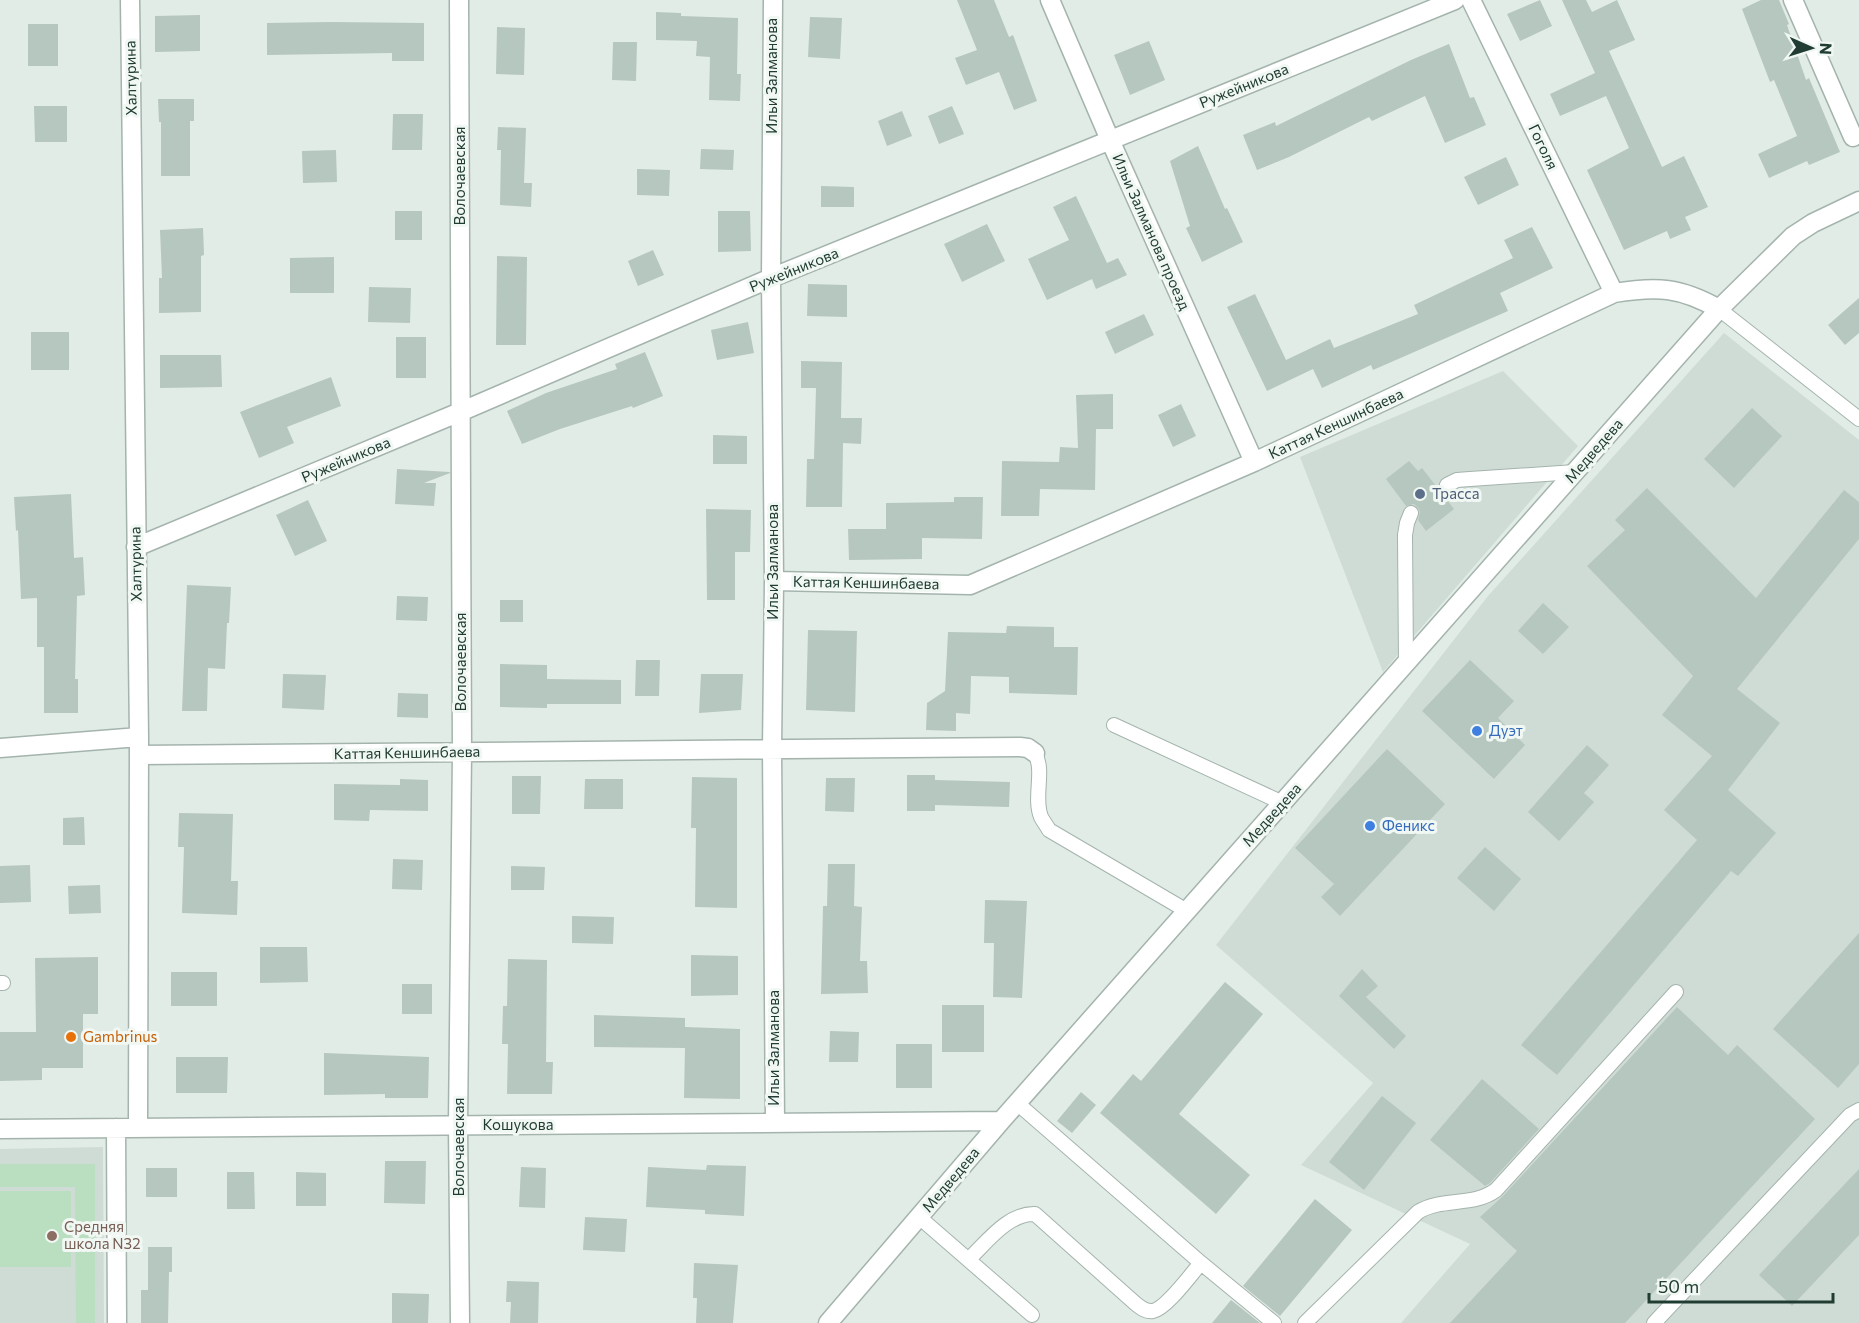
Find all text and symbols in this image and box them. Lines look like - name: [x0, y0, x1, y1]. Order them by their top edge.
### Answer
- street label: Ильи Залманова: [762, 18, 780, 134]
- north arrow: [1781, 18, 1841, 78]
- street label: Халтурина: [120, 40, 140, 116]
- text: N: [1817, 42, 1836, 55]
- street label: Ружейникова: [1196, 59, 1291, 111]
- street label: Гоголя: [1525, 121, 1563, 172]
- street label: Волочаевская: [450, 127, 468, 225]
- street label: Ильи Залманова проезд: [1109, 151, 1195, 313]
- street label: Ружейникова: [746, 243, 841, 295]
- street label: Каттая Кеншинбаева: [1265, 384, 1406, 462]
- street label: Медведева: [1560, 415, 1626, 486]
- street label: Ружейникова: [298, 432, 393, 486]
- place label: Трасса: [1432, 484, 1480, 502]
- marker: Трасса: [1413, 487, 1427, 501]
- street label: Ильи Залманова: [763, 504, 781, 620]
- street label: Халтурина: [125, 526, 145, 602]
- street label: Каттая Кеншинбаева: [793, 572, 939, 592]
- street label: Волочаевская: [451, 613, 469, 711]
- place label: Дуэт: [1489, 721, 1523, 739]
- marker: Дуэт: [1470, 724, 1484, 738]
- street label: Каттая Кеншинбаева: [334, 742, 480, 762]
- street label: Медведева: [1238, 779, 1304, 850]
- place label: Феникс: [1382, 816, 1435, 834]
- marker: Феникс: [1363, 819, 1377, 833]
- street label: Ильи Залманова: [764, 990, 782, 1106]
- place label: Gambrinus: [83, 1027, 158, 1045]
- marker: Gambrinus: [64, 1030, 78, 1044]
- street label: Волочаевская: [449, 1098, 467, 1196]
- street label: Кошукова: [482, 1115, 554, 1133]
- street label: Медведева: [918, 1143, 983, 1216]
- place label: Средняя школа N32: [64, 1217, 140, 1252]
- marker: Средняя школа N32: [45, 1229, 59, 1243]
- scale bar: [1649, 1266, 1834, 1304]
- text: 50 m: [1658, 1275, 1699, 1297]

